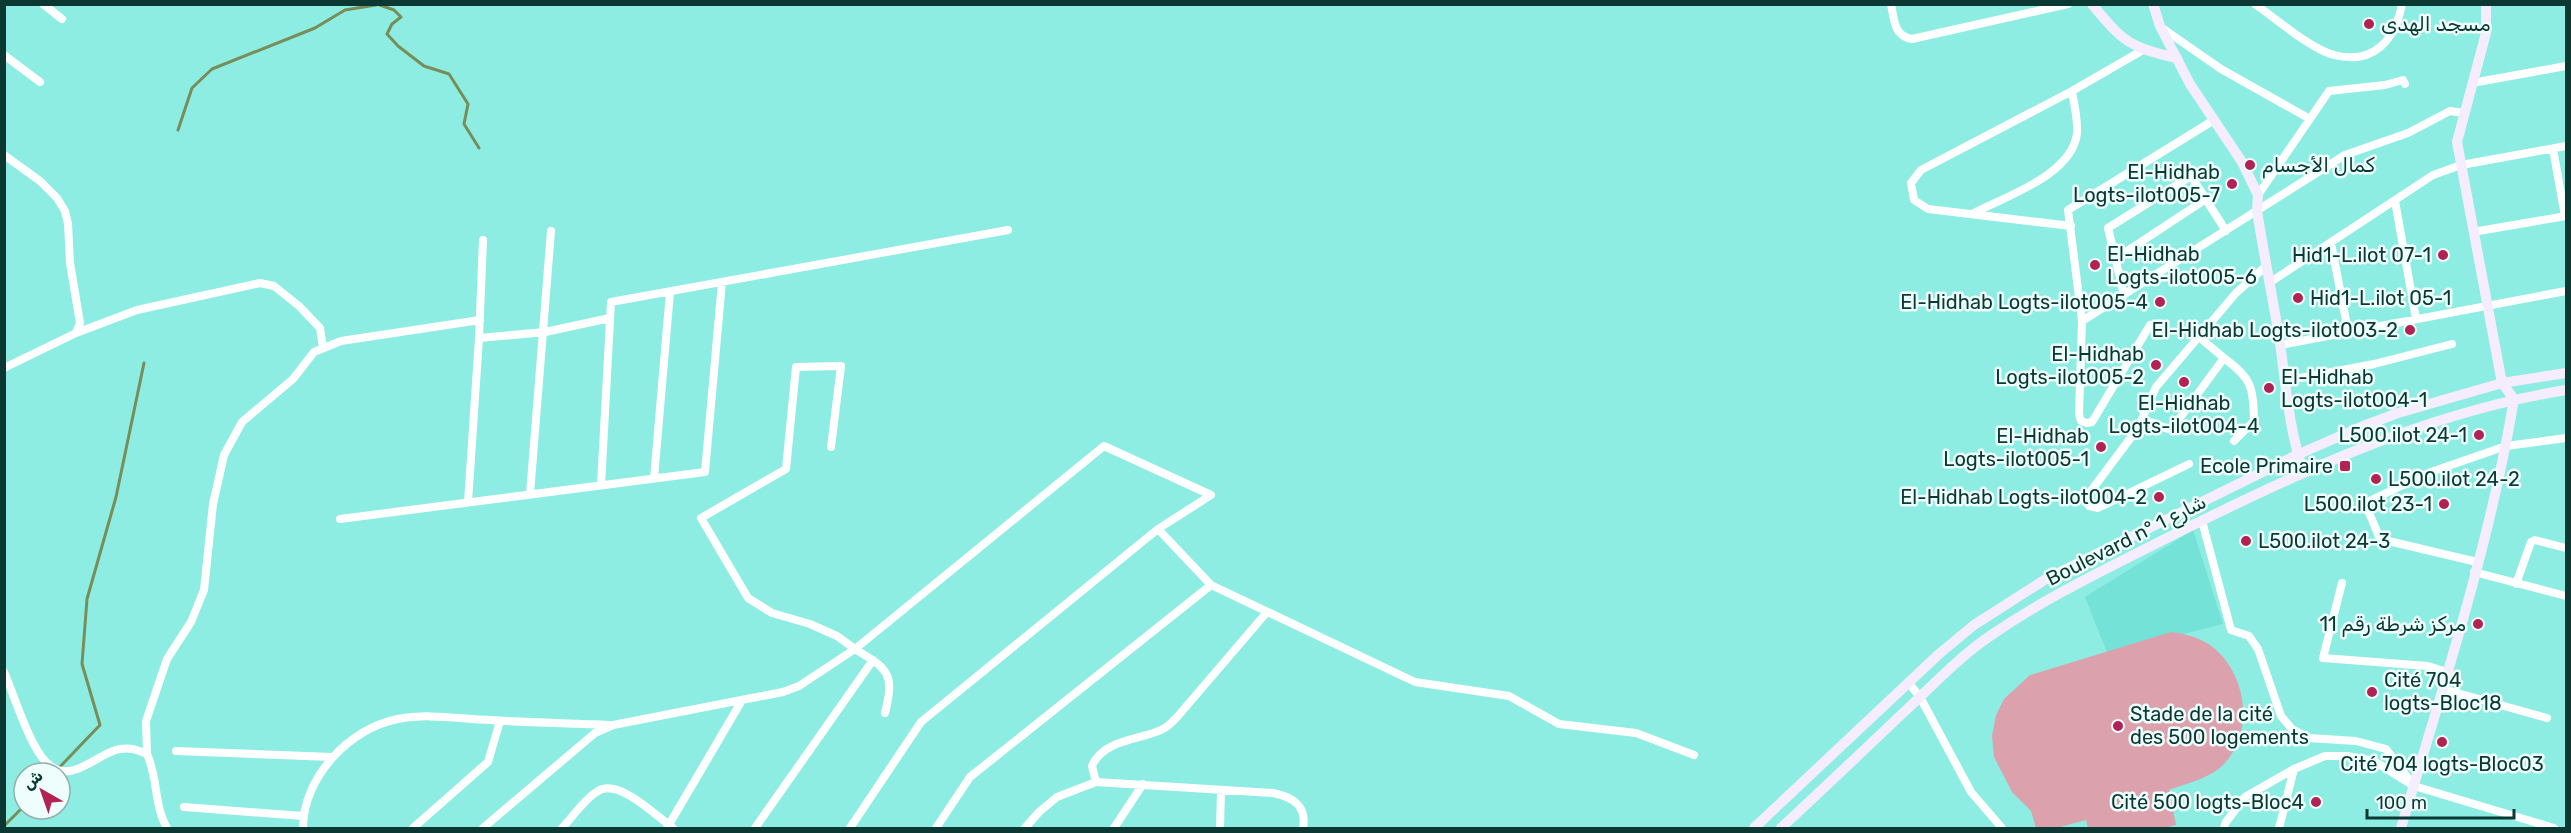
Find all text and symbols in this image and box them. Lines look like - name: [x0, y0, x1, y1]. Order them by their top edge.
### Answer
- place label: مسجد الهدى: [2381, 12, 2491, 36]
- marker: مسجد الهدى: [2362, 17, 2376, 31]
- place label: كمال الأجسام: [2262, 153, 2375, 179]
- marker: كمال الأجسام: [2243, 158, 2257, 172]
- place label: El-Hidhab Logts-ilot005-7: [2073, 160, 2220, 207]
- marker: El-Hidhab Logts-ilot005-7: [2225, 177, 2239, 191]
- place label: El-Hidhab Logts-ilot005-6: [2107, 242, 2257, 289]
- place label: Hid1-L.ilot 07-1: [2292, 243, 2431, 267]
- marker: Hid1-L.ilot 07-1: [2436, 248, 2450, 262]
- marker: El-Hidhab Logts-ilot005-6: [2088, 258, 2102, 272]
- place label: Hid1-L.ilot 05-1: [2310, 286, 2451, 310]
- place label: El-Hidhab Logts-ilot005-4: [1900, 290, 2148, 314]
- marker: Hid1-L.ilot 05-1: [2291, 291, 2305, 305]
- marker: El-Hidhab Logts-ilot005-4: [2153, 295, 2167, 309]
- place label: El-Hidhab Logts-ilot003-2: [2152, 318, 2398, 342]
- marker: El-Hidhab Logts-ilot003-2: [2403, 323, 2417, 337]
- place label: El-Hidhab Logts-ilot005-2: [1995, 342, 2144, 389]
- marker: El-Hidhab Logts-ilot005-2: [2149, 358, 2163, 372]
- place label: El-Hidhab Logts-ilot004-1: [2281, 365, 2427, 412]
- marker: El-Hidhab Logts-ilot004-4: [2177, 375, 2191, 389]
- marker: El-Hidhab Logts-ilot004-1: [2262, 381, 2276, 395]
- place label: El-Hidhab Logts-ilot004-4: [2109, 391, 2259, 438]
- place label: L500.ilot 24-1: [2338, 423, 2467, 447]
- place label: El-Hidhab Logts-ilot005-1: [1943, 424, 2089, 471]
- marker: L500.ilot 24-1: [2472, 428, 2486, 442]
- marker: El-Hidhab Logts-ilot005-1: [2094, 440, 2108, 454]
- place label: Ecole Primaire: [2200, 454, 2333, 478]
- marker: Ecole Primaire: [2338, 459, 2352, 473]
- place label: L500.ilot 24-2: [2388, 467, 2520, 491]
- marker: L500.ilot 24-2: [2369, 472, 2383, 486]
- place label: El-Hidhab Logts-ilot004-2: [1900, 485, 2147, 509]
- street label: Boulevard n° شارع 1: [2042, 489, 2211, 593]
- marker: El-Hidhab Logts-ilot004-2: [2152, 490, 2166, 504]
- place label: L500.ilot 23-1: [2304, 492, 2432, 516]
- marker: L500.ilot 23-1: [2437, 497, 2451, 511]
- place label: L500.ilot 24-3: [2258, 529, 2390, 553]
- marker: L500.ilot 24-3: [2239, 534, 2253, 548]
- place label: مركز شرطة رقم 11: [2320, 612, 2466, 637]
- marker: مركز شرطة رقم 11: [2471, 617, 2485, 631]
- place label: Cité 704 logts-Bloc18: [2384, 668, 2502, 715]
- marker: Cité 704 logts-Bloc18: [2365, 685, 2379, 699]
- place label: Stade de la cité des 500 logements: [2130, 702, 2309, 749]
- marker: Stade de la cité des 500 logements: [2111, 719, 2125, 733]
- marker: Cité 704 logts-Bloc03: [2435, 735, 2449, 749]
- place label: Cité 704 logts-Bloc03: [2340, 752, 2544, 776]
- north arrow: [12, 761, 72, 821]
- text: ش: [19, 766, 47, 794]
- scale bar: [2367, 782, 2514, 820]
- place label: Cité 500 logts-Bloc4: [2111, 790, 2304, 814]
- text: 100 m: [2376, 792, 2427, 814]
- marker: Cité 500 logts-Bloc4: [2309, 795, 2323, 809]

